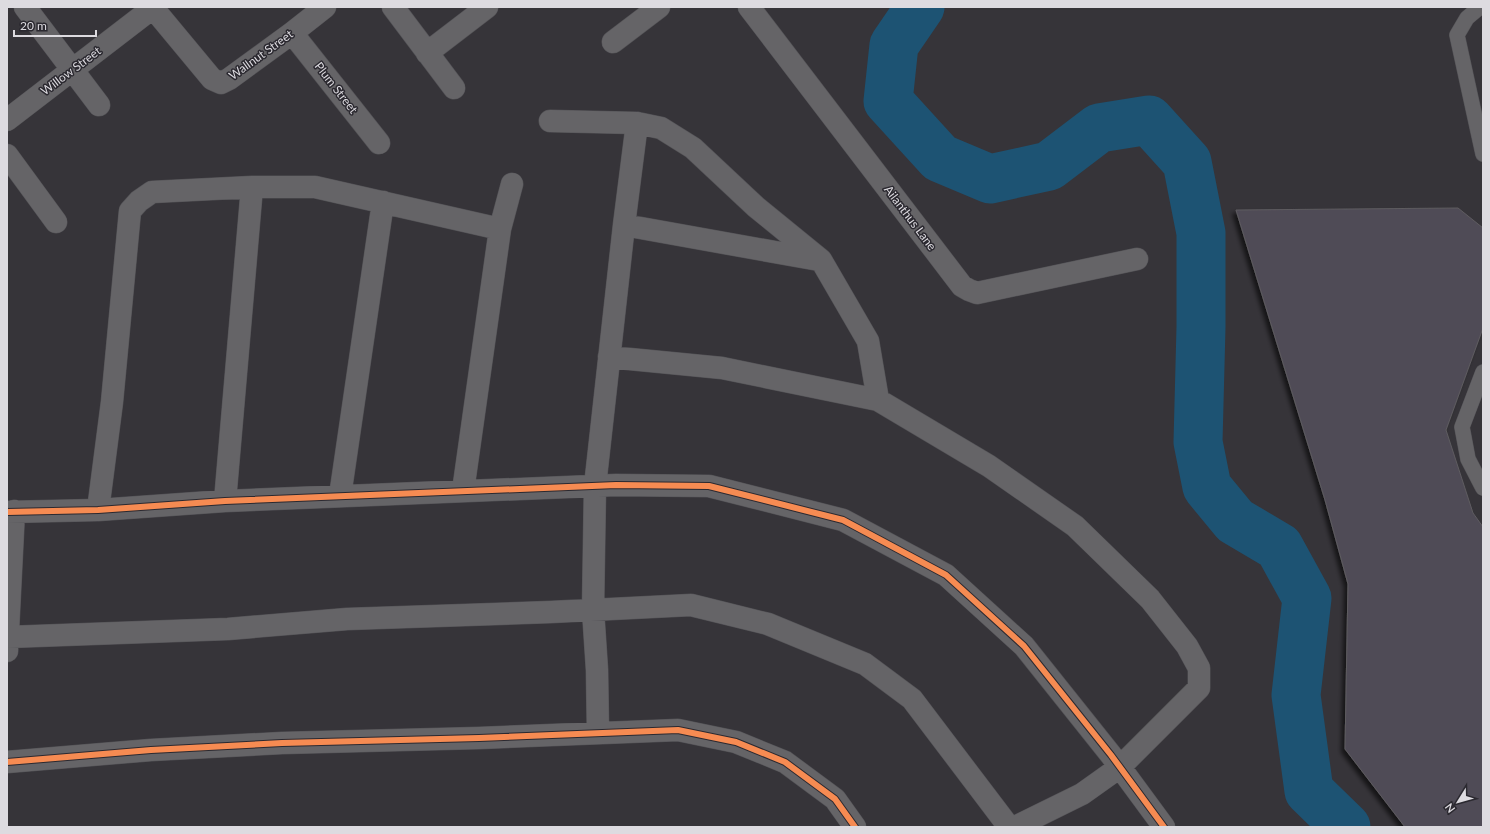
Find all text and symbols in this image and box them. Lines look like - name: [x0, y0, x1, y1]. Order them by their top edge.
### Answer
- scale bar: [14, 12, 96, 38]
- text: 20 m: [20, 18, 47, 33]
- street label: Wallnut Street: [226, 26, 296, 83]
- street label: Willow Street: [38, 43, 104, 98]
- street label: Plum Street: [312, 59, 362, 117]
- street label: Ailanthus Lane: [881, 182, 940, 253]
- north arrow: [1438, 782, 1478, 822]
- text: N: [1442, 801, 1457, 816]

